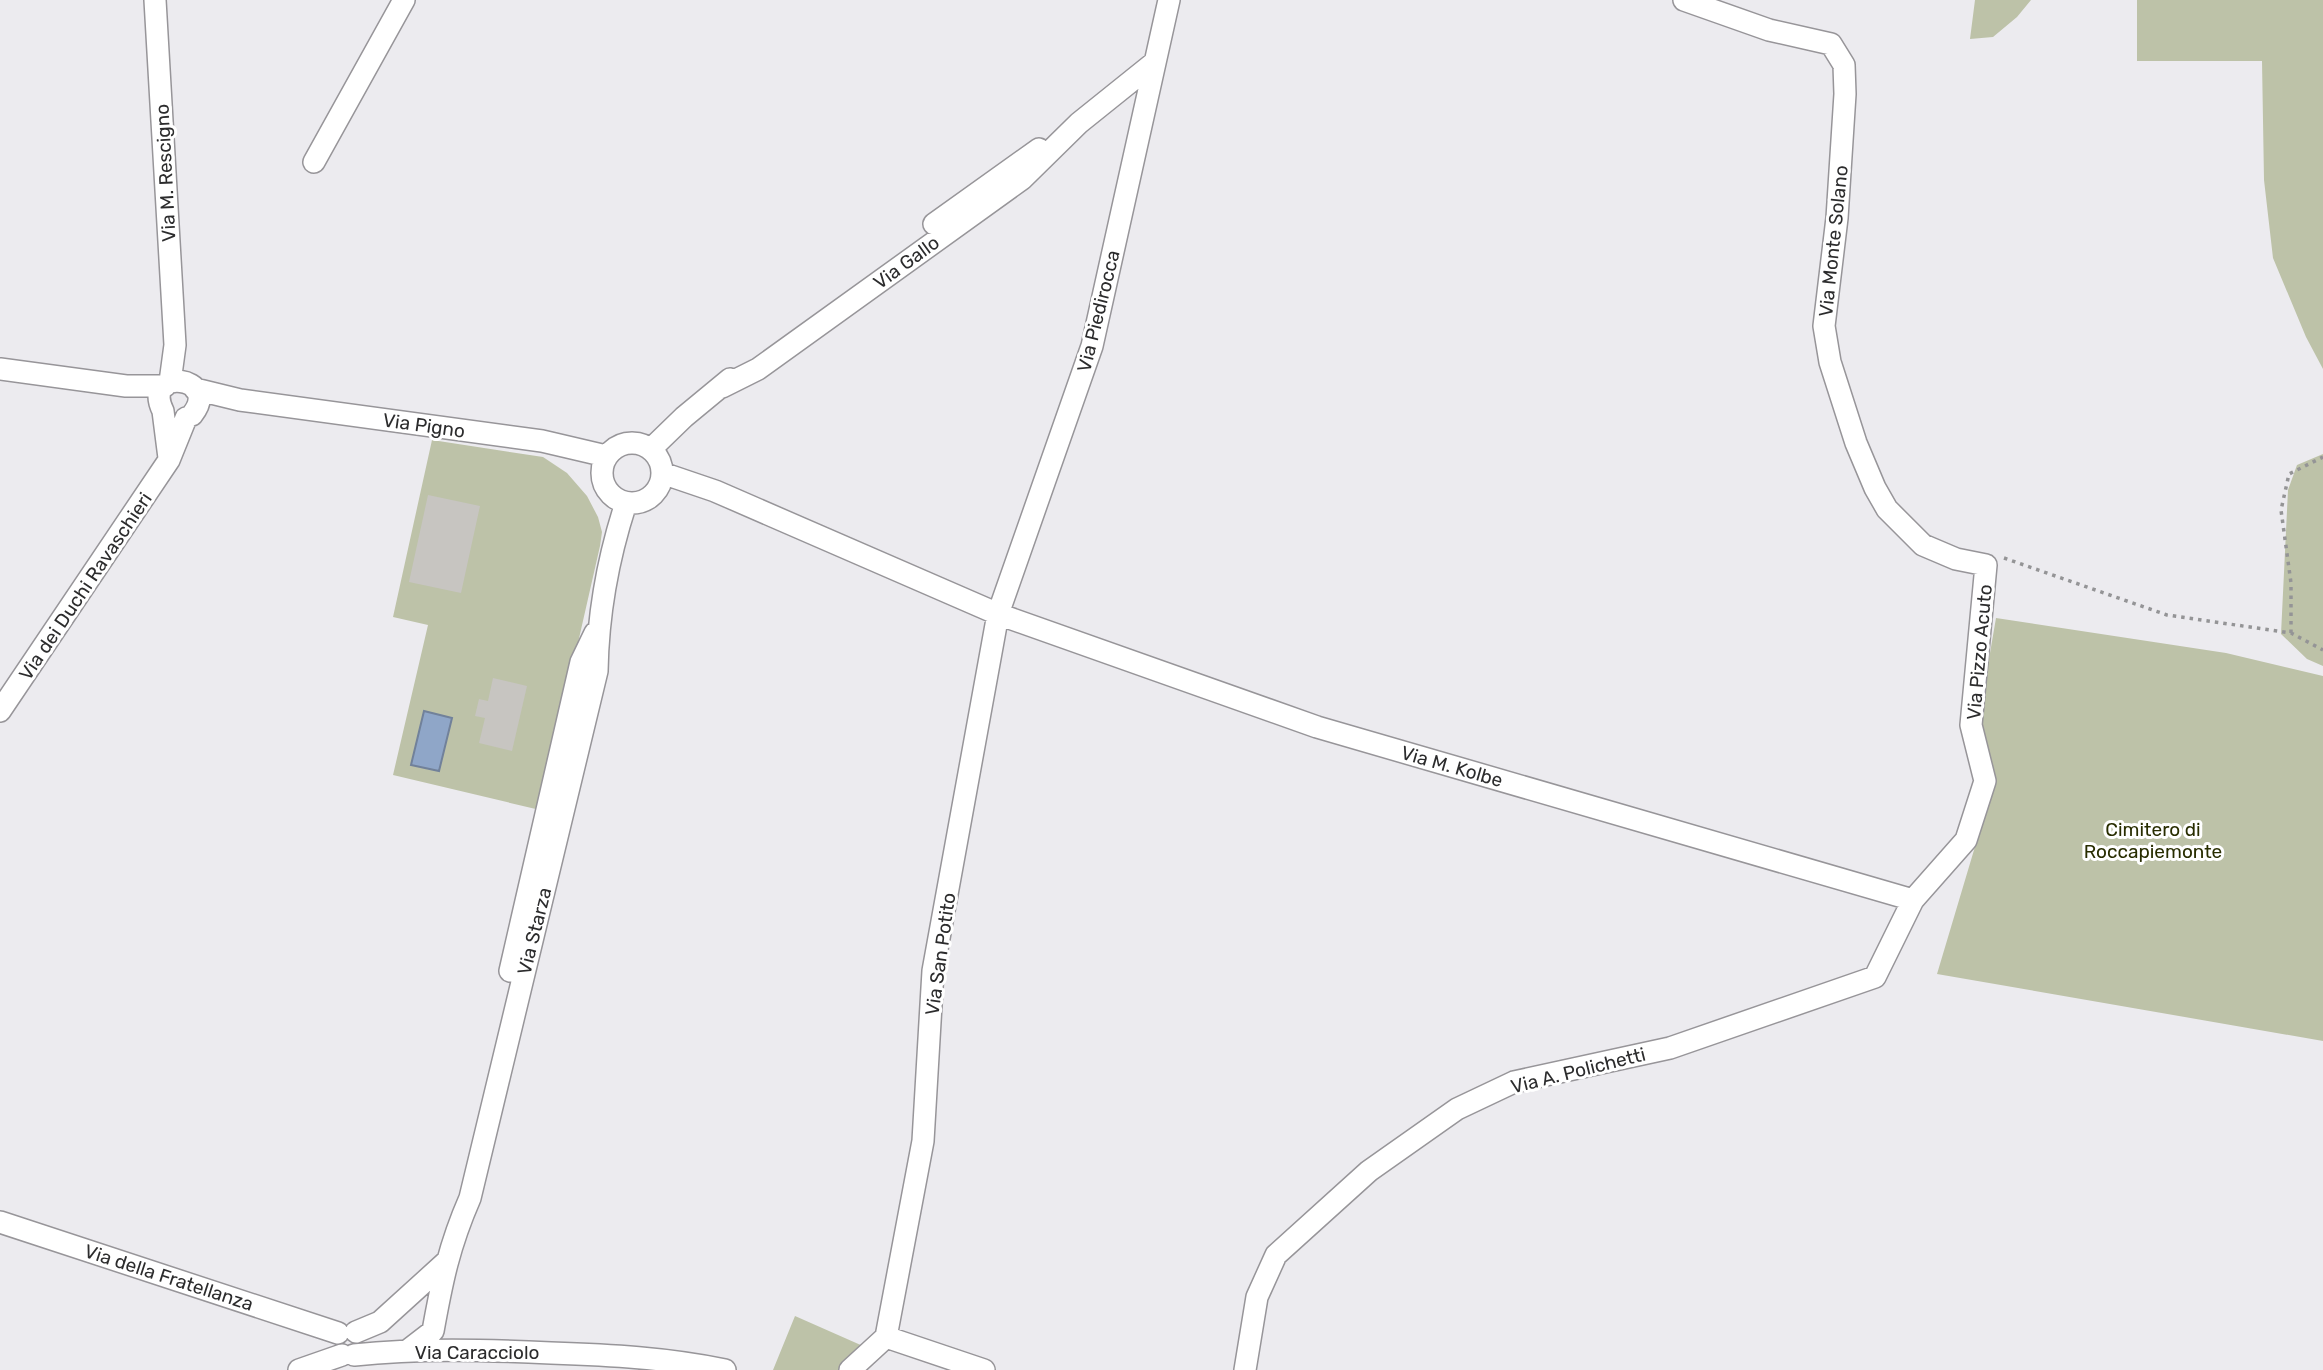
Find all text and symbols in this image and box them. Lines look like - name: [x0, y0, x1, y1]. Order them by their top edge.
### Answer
- street label: Via M. Rescigno: [150, 103, 181, 242]
- street label: Via Monte Solano: [1814, 164, 1853, 318]
- street label: Via Gallo: [869, 231, 944, 294]
- street label: Via Piedirocca: [1072, 248, 1125, 374]
- street label: Via Pigno: [381, 408, 466, 443]
- street label: Via dei Duchi Ravaschieri: [14, 488, 157, 684]
- street label: Via Pizzo Acuto: [1962, 583, 1997, 721]
- street label: Via M. Kolbe: [1398, 741, 1505, 792]
- park label: Cimitero di Roccapiemonte: [2084, 818, 2222, 863]
- street label: Via Starza: [513, 885, 556, 977]
- street label: Via San Potito: [920, 891, 961, 1017]
- street label: Via A. Polichetti: [1508, 1043, 1648, 1098]
- street label: Via della Fratellanza: [81, 1239, 256, 1316]
- street label: Via Caracciolo: [415, 1341, 539, 1364]

